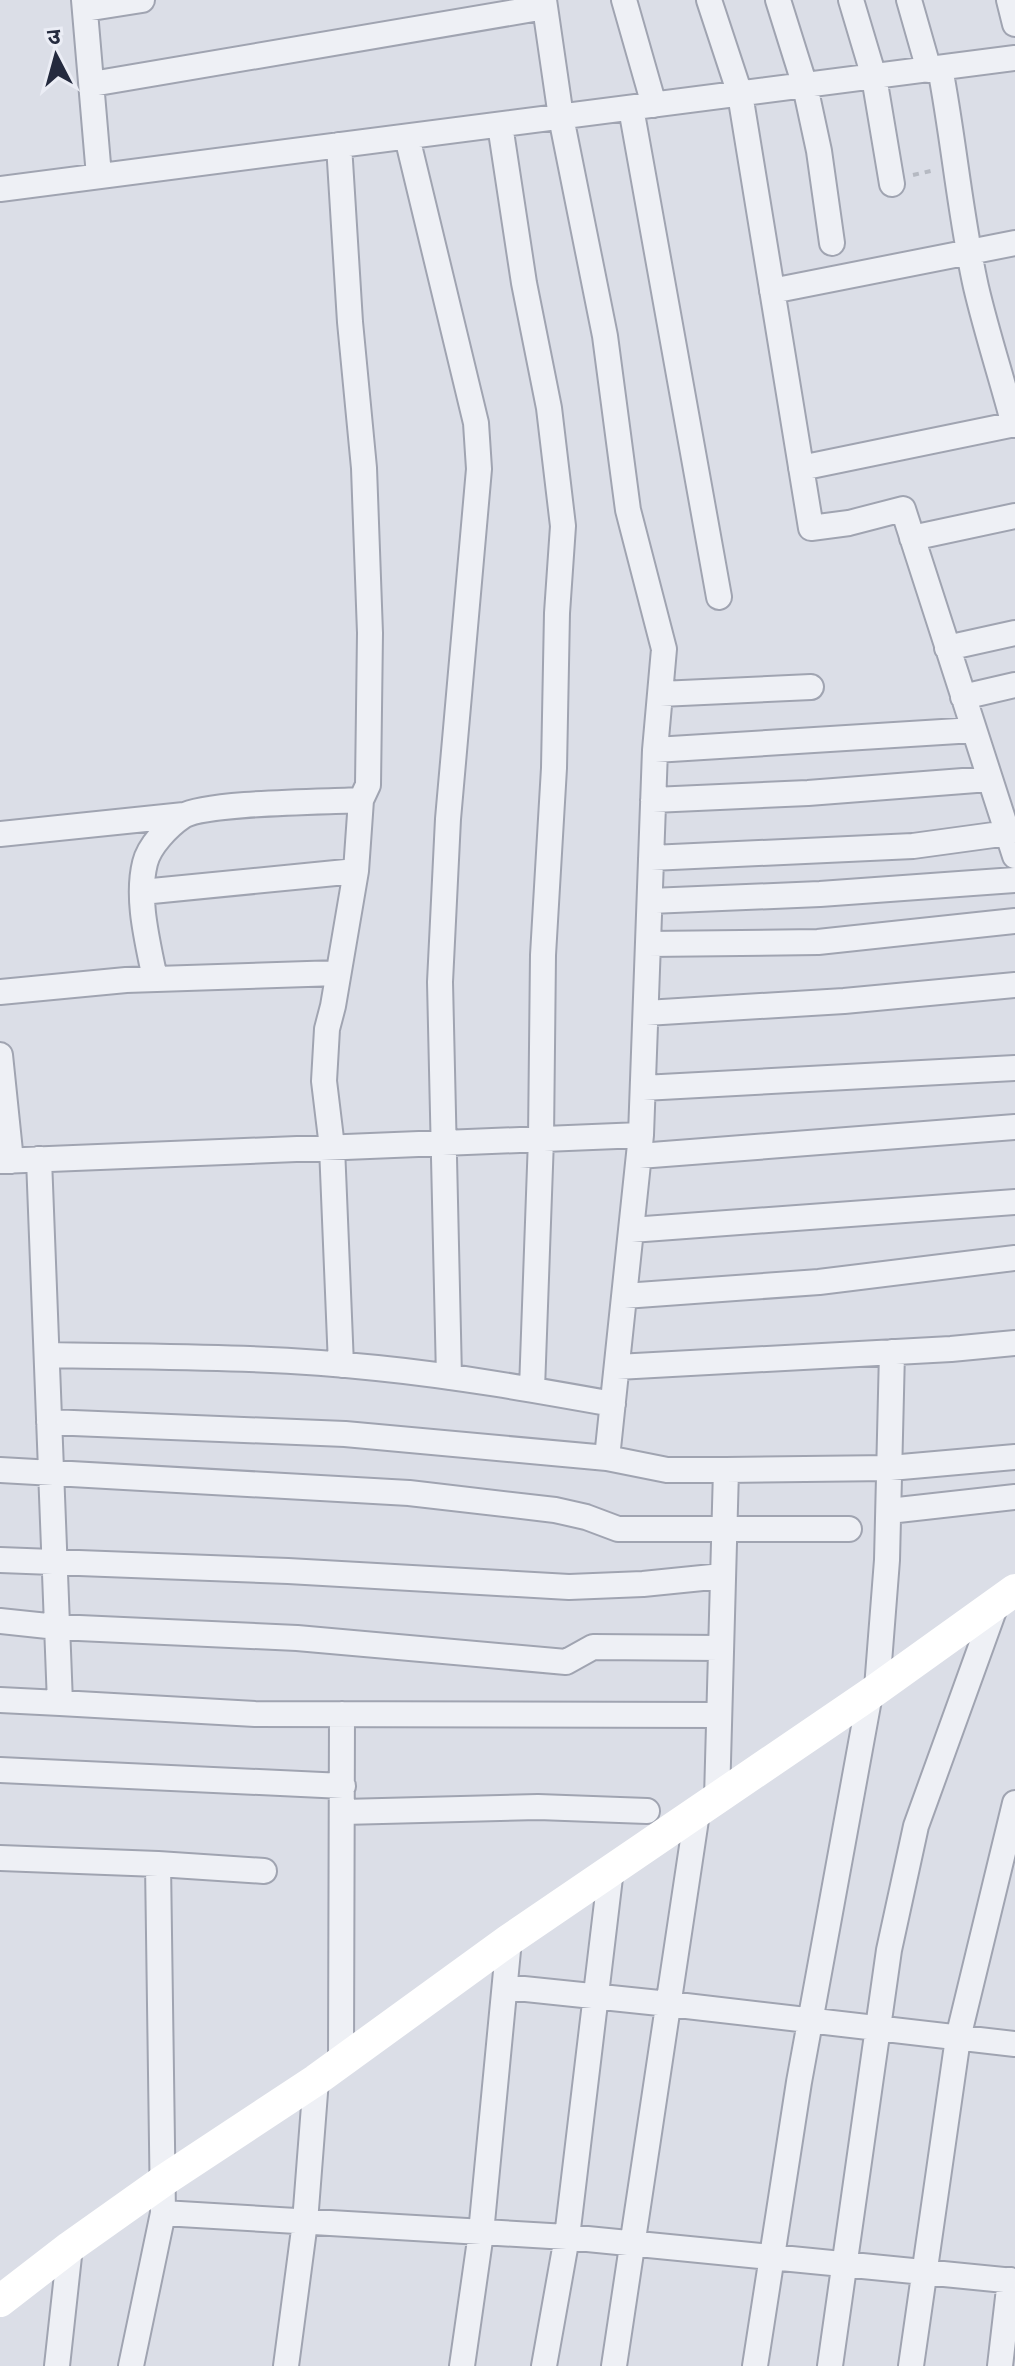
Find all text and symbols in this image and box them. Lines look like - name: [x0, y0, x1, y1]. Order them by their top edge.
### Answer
- north arrow: [16, 16, 96, 96]
- text: उ: [46, 23, 63, 50]

